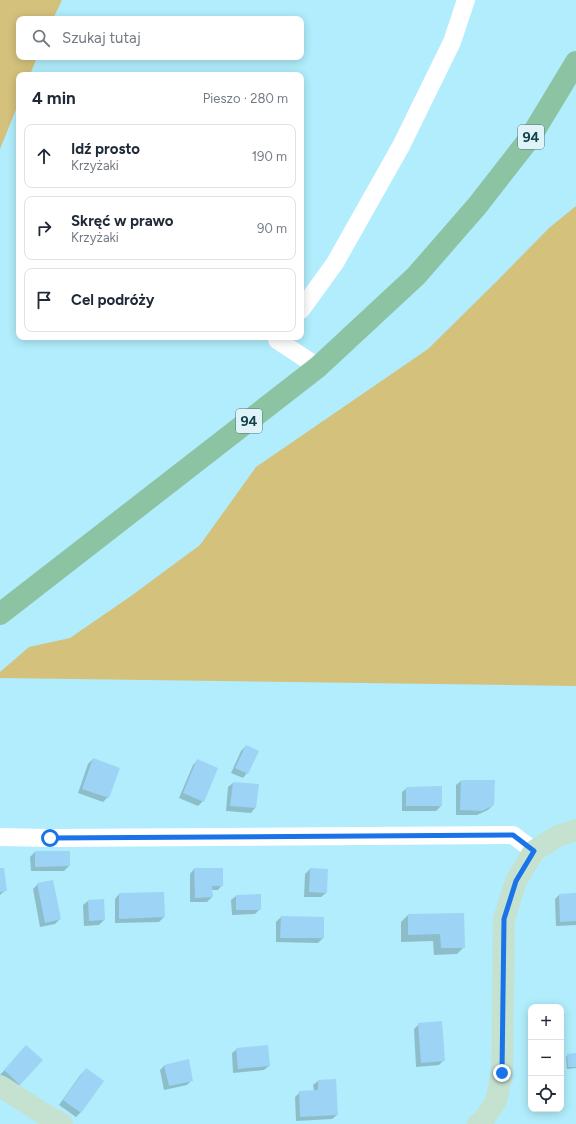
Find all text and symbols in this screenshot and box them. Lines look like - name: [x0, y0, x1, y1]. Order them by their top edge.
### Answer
- search box: [16, 16, 304, 60]
- icon: search: [30, 27, 52, 49]
- text: Szukaj tutaj: [62, 29, 141, 47]
- text: 4 min: [32, 88, 76, 108]
- text: Pieszo · 280 m: [203, 91, 288, 106]
- road number: 94: [518, 125, 544, 149]
- text: Idź prosto: [71, 140, 140, 158]
- icon: ahead: [33, 145, 55, 167]
- text: 190 m: [252, 149, 287, 164]
- text: Krzyżaki: [71, 158, 119, 173]
- text: Skręć w prawo: [71, 212, 174, 230]
- icon: right: [33, 217, 55, 239]
- text: 90 m: [257, 221, 287, 236]
- text: Krzyżaki: [71, 230, 119, 245]
- icon: arrive: [33, 289, 55, 311]
- text: Cel podróży: [71, 291, 154, 309]
- road number: 94: [236, 409, 262, 433]
- route start: [41, 829, 59, 847]
- map controls: [528, 1004, 564, 1112]
- button: +: [528, 1004, 564, 1040]
- button: −: [528, 1040, 564, 1076]
- route end: [493, 1064, 511, 1082]
- button: locate: [528, 1076, 564, 1112]

